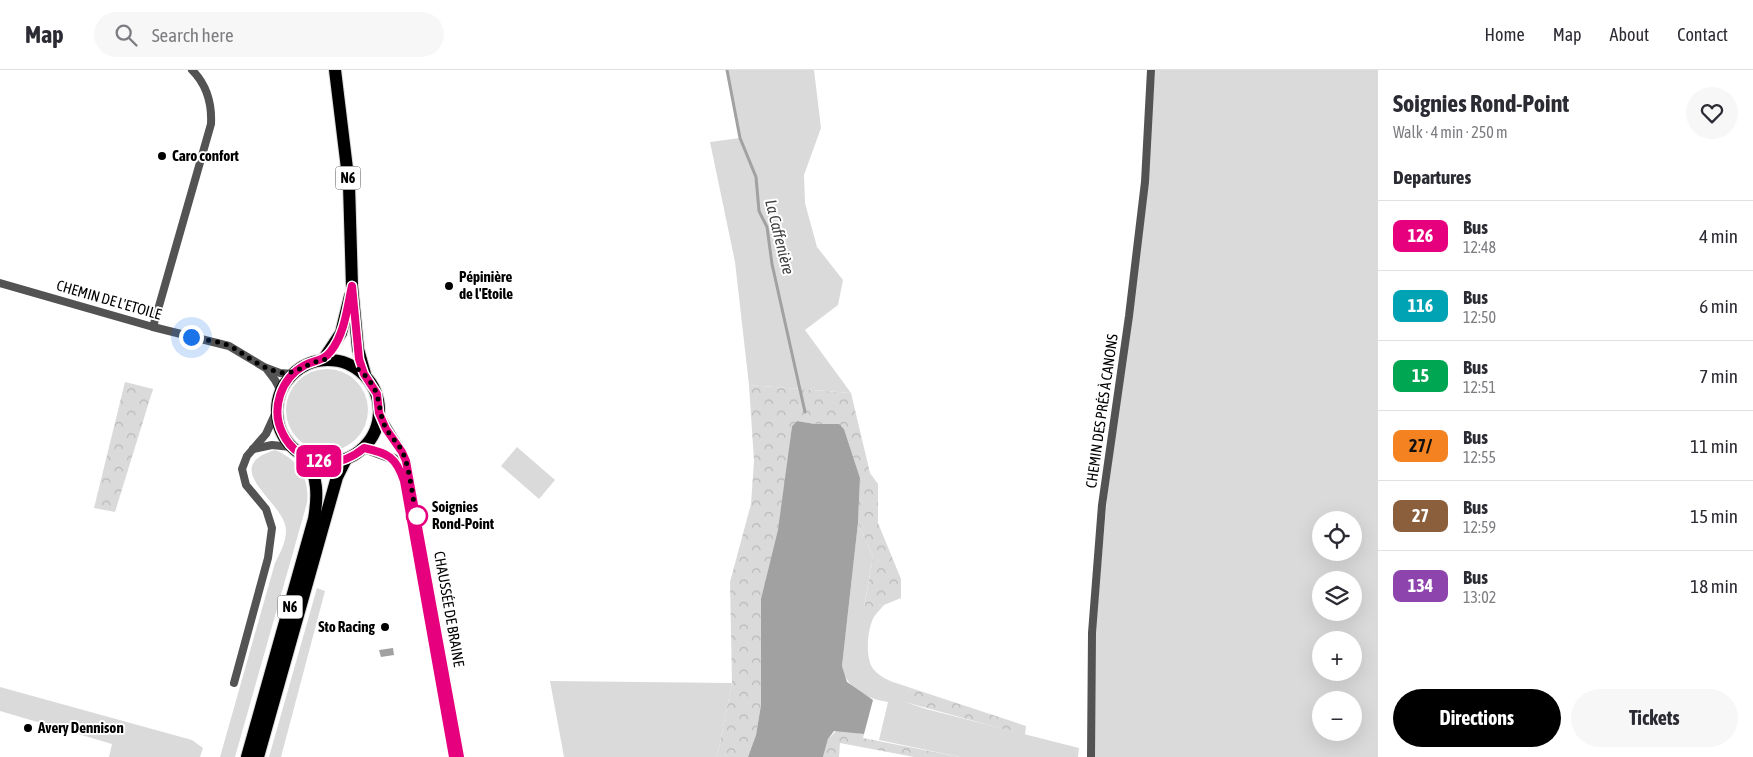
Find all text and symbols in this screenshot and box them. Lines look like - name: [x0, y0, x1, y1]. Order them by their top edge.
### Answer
- search box: [94, 12, 444, 57]
- text: Map: [25, 21, 64, 48]
- icon: search: [112, 21, 140, 49]
- text: Search here: [152, 24, 234, 46]
- text: Home: [1485, 24, 1525, 45]
- text: Map: [1553, 24, 1582, 45]
- text: About: [1610, 24, 1649, 45]
- text: Contact: [1677, 24, 1728, 45]
- button: heart: [1686, 87, 1738, 139]
- text: Soignies Rond-Point: [1393, 90, 1569, 117]
- text: Walk · 4 min · 250 m: [1393, 123, 1507, 141]
- place label: Caro confort: [172, 147, 240, 164]
- marker: Caro confort: [156, 150, 168, 162]
- road number: N6: [336, 166, 360, 190]
- text: Departures: [1393, 166, 1471, 188]
- water label: La Caffenière: [762, 198, 798, 276]
- text: Bus: [1463, 216, 1488, 238]
- text: 126: [1408, 225, 1433, 246]
- text: 4 min: [1699, 225, 1738, 247]
- text: 12:48: [1463, 238, 1496, 256]
- place label: Pépinière de l'Etoile: [459, 268, 513, 302]
- street label: CHEMIN DE L'ETOILE: [55, 276, 164, 323]
- marker: Pépinière de l'Etoile: [443, 280, 455, 292]
- text: Bus: [1463, 286, 1488, 308]
- text: 116: [1408, 295, 1433, 316]
- text: 6 min: [1699, 295, 1738, 317]
- text: 12:50: [1463, 308, 1496, 326]
- your location: [179, 325, 204, 350]
- street label: CHEMIN DES PRÉS À CANONS: [1082, 333, 1121, 489]
- text: Bus: [1463, 356, 1488, 378]
- text: 15: [1412, 365, 1429, 386]
- text: 7 min: [1699, 365, 1738, 387]
- text: 12:51: [1463, 378, 1496, 396]
- text: Bus: [1463, 426, 1488, 448]
- text: 27/: [1409, 435, 1432, 456]
- text: 11 min: [1690, 435, 1738, 457]
- line badge: 126: [290, 445, 348, 477]
- text: 12:55: [1463, 448, 1496, 466]
- text: 126: [306, 450, 332, 471]
- text: Bus: [1463, 496, 1488, 518]
- place label: Soignies Rond-Point: [432, 498, 495, 532]
- marker: Soignies Rond-Point: [406, 505, 428, 527]
- text: 27: [1412, 505, 1429, 526]
- text: 15 min: [1690, 505, 1738, 527]
- map controls: [1312, 511, 1362, 741]
- button: locate: [1312, 511, 1362, 561]
- text: 12:59: [1463, 518, 1496, 536]
- street label: CHAUSSÉE DE BRAINE: [431, 550, 468, 669]
- text: Bus: [1463, 566, 1488, 588]
- button: layers: [1312, 571, 1362, 621]
- text: 134: [1408, 575, 1433, 596]
- text: 18 min: [1690, 575, 1738, 597]
- text: 13:02: [1463, 588, 1496, 606]
- road number: N6: [278, 596, 302, 618]
- place label: Sto Racing: [318, 618, 376, 635]
- marker: Sto Racing: [379, 621, 391, 633]
- button: +: [1312, 631, 1362, 681]
- button: Directions: [1393, 689, 1561, 747]
- button: Tickets: [1571, 689, 1738, 747]
- button: −: [1312, 691, 1362, 741]
- place label: Avery Dennison: [37, 719, 124, 736]
- marker: Avery Dennison: [22, 722, 34, 734]

